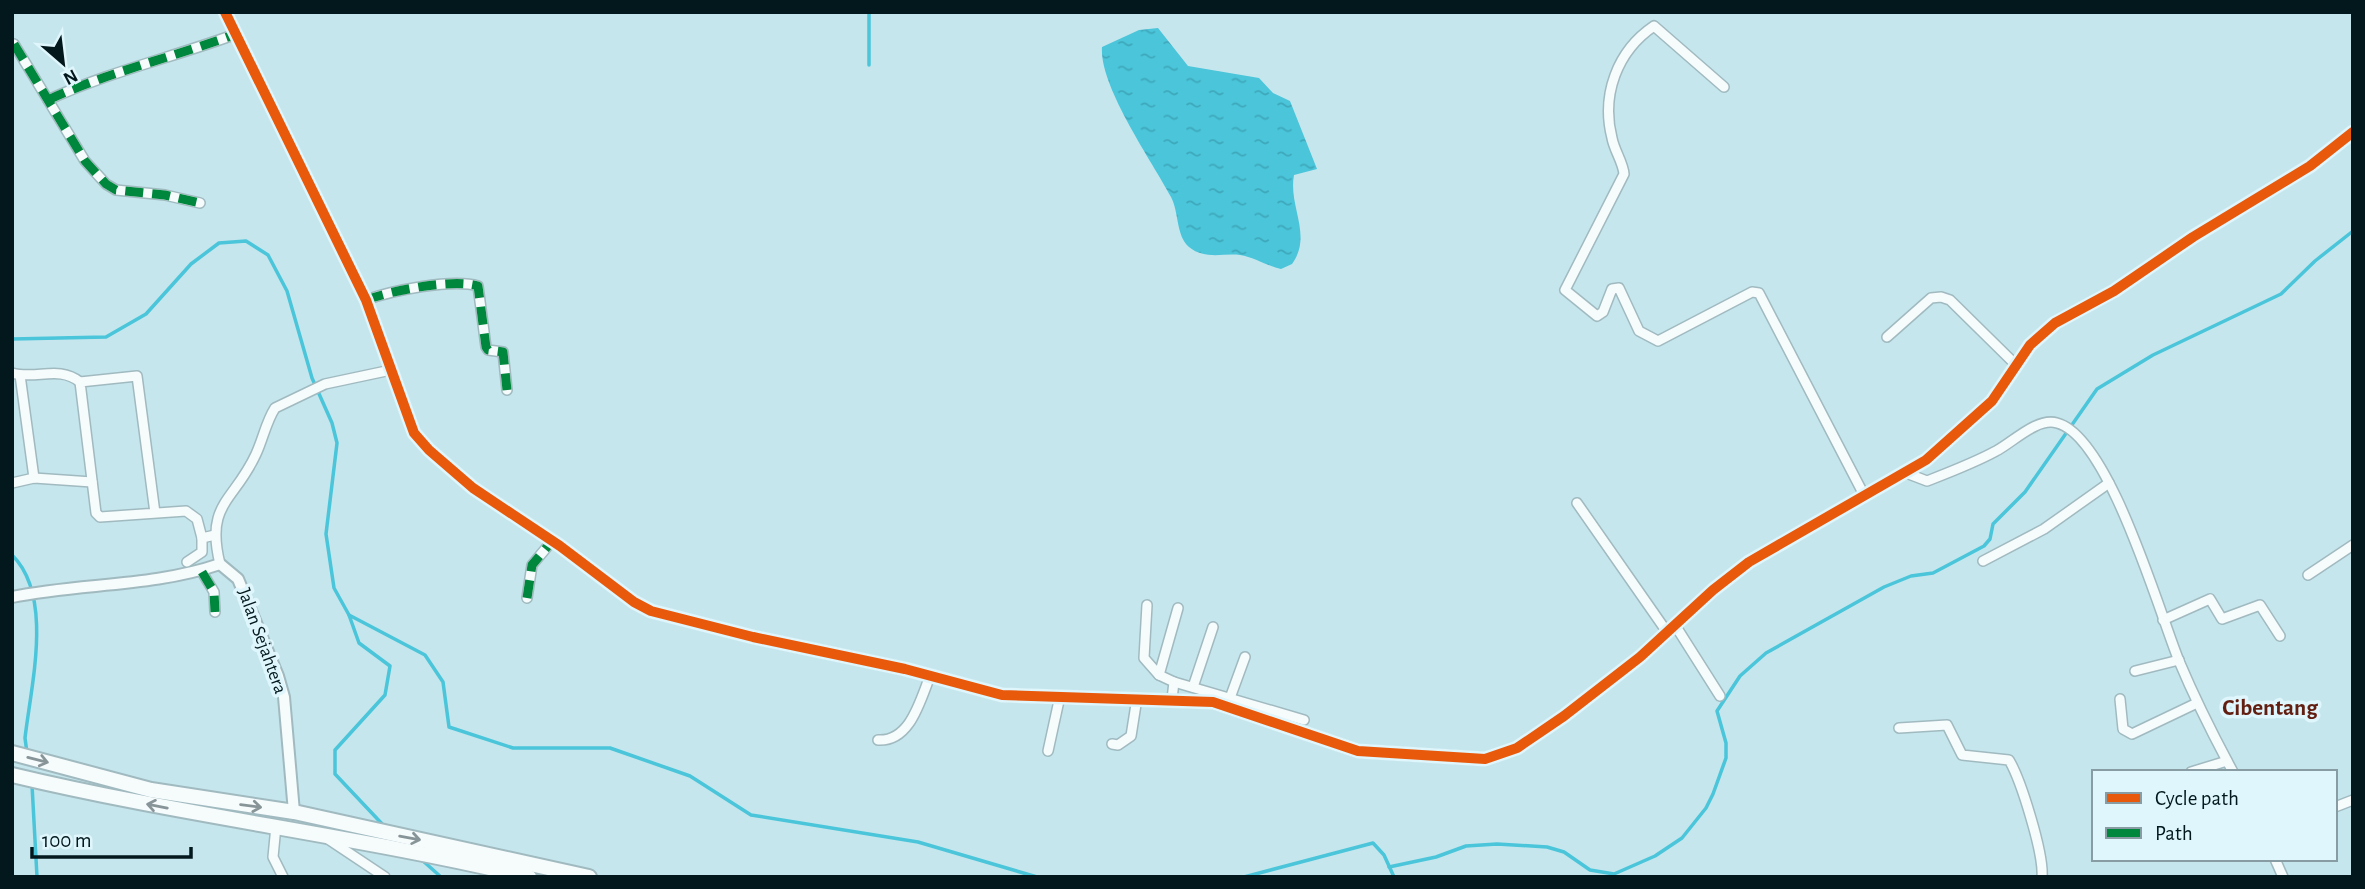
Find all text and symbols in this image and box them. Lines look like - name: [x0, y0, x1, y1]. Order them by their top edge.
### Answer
- north arrow: [28, 28, 98, 98]
- text: N: [60, 65, 81, 88]
- street label: Jalan Sejahtera: [234, 586, 290, 697]
- district label: Cibentang: [2222, 697, 2318, 720]
- one-way arrow: [26, 753, 49, 767]
- legend: [2092, 770, 2337, 861]
- text: Cycle path: [2155, 788, 2239, 809]
- one-way arrow: [146, 799, 169, 813]
- one-way arrow: [239, 800, 262, 813]
- scale bar: [32, 816, 191, 860]
- text: Path: [2155, 823, 2193, 844]
- text: 100 m: [42, 830, 92, 851]
- one-way arrow: [398, 831, 421, 845]

